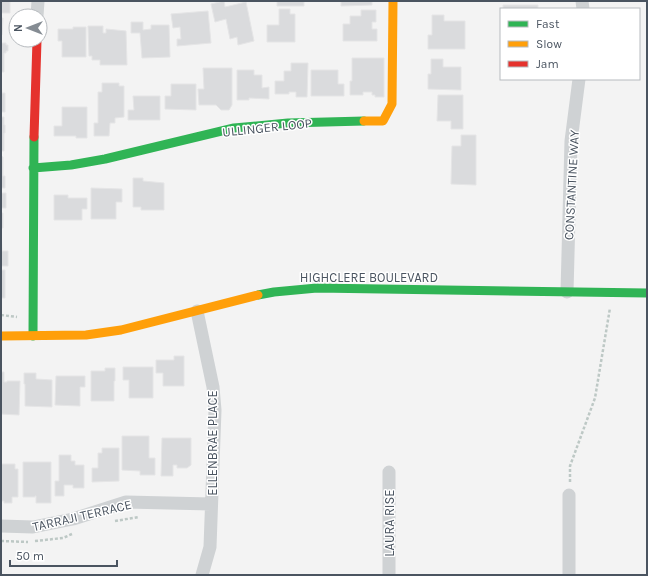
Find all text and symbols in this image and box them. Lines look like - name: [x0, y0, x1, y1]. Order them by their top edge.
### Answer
- north arrow: [8, 8, 48, 48]
- legend: [500, 8, 640, 80]
- text: Fast: [536, 17, 560, 31]
- text: N: [12, 24, 25, 32]
- text: Slow: [536, 37, 562, 51]
- text: Jam: [536, 57, 559, 71]
- street label: ULLINGER LOOP: [222, 115, 313, 140]
- street label: CONSTANTINE WAY: [561, 130, 582, 241]
- street label: HIGHCLERE BOULEVARD: [300, 270, 438, 285]
- street label: ELLENBRAE PLACE: [205, 390, 220, 496]
- street label: LAURA RISE: [382, 489, 397, 557]
- street label: TARRAJI TERRACE: [31, 497, 133, 534]
- scale bar: [10, 542, 117, 568]
- text: 50 m: [16, 549, 44, 563]

